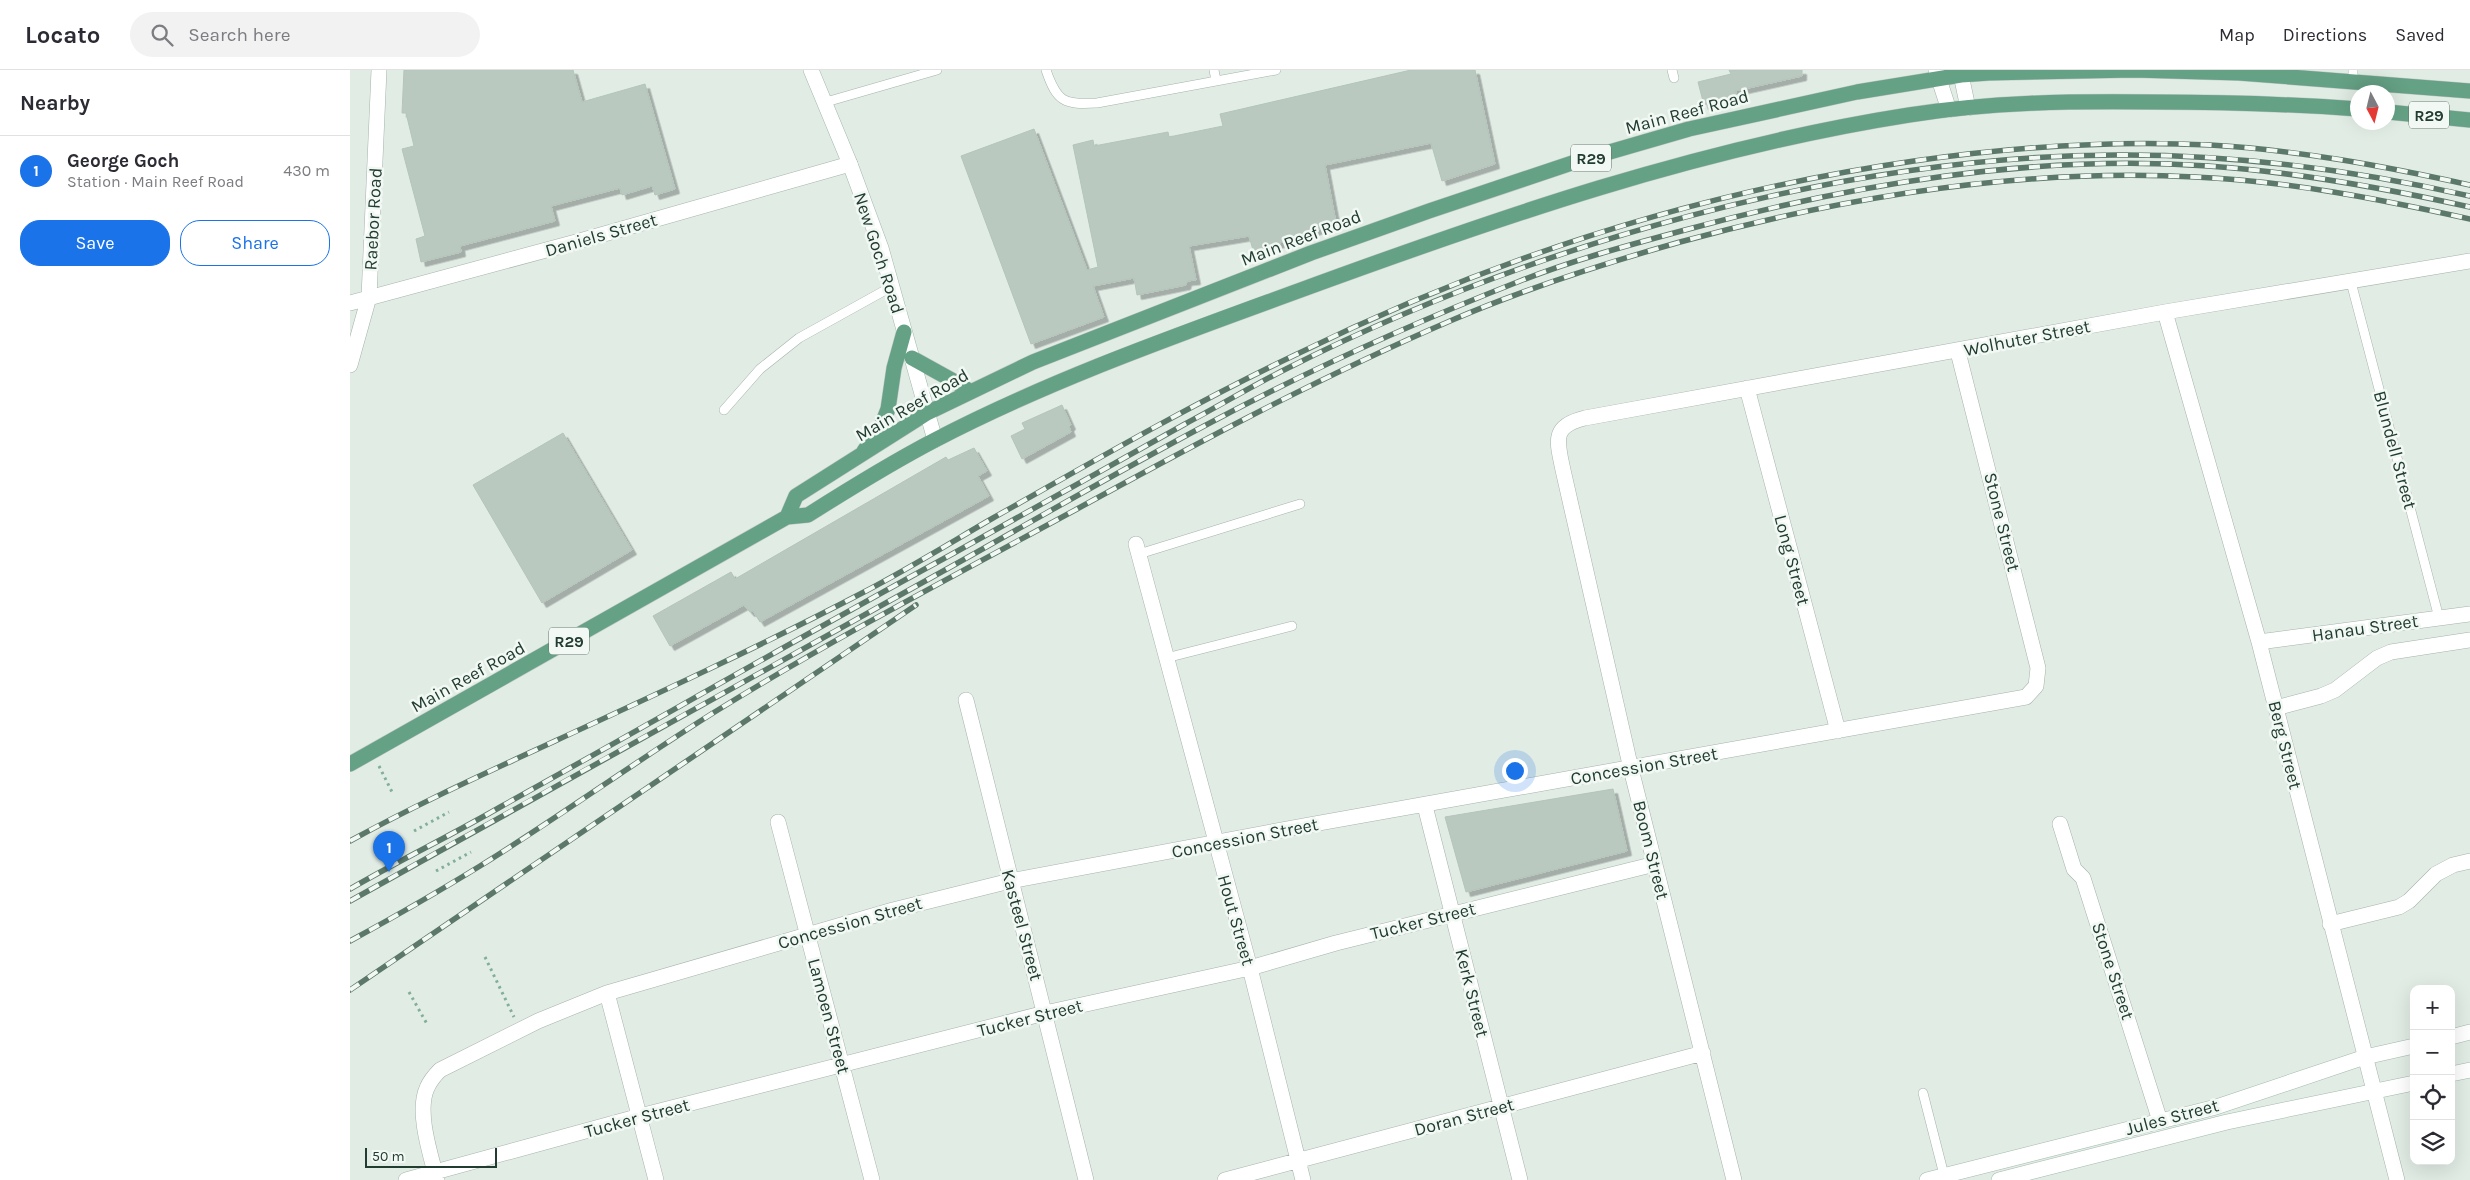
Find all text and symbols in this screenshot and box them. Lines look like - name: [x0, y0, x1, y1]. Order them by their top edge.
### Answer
- search box: [130, 12, 480, 57]
- text: Locato: [25, 21, 100, 49]
- icon: search: [148, 21, 176, 49]
- text: Search here: [188, 24, 290, 46]
- text: Map: [2219, 24, 2255, 46]
- text: Directions: [2283, 24, 2367, 46]
- text: Saved: [2395, 24, 2445, 46]
- street label: Main Reef Road: [1623, 85, 1751, 139]
- north arrow: [2350, 85, 2395, 130]
- text: Nearby: [20, 91, 90, 115]
- road number: R29: [2409, 102, 2449, 128]
- road number: R29: [1571, 145, 1611, 172]
- text: George Goch: [67, 150, 179, 172]
- text: 1: [33, 161, 39, 180]
- text: 430 m: [283, 161, 330, 180]
- street label: Raebor Road: [359, 167, 387, 271]
- text: Station · Main Reef Road: [67, 172, 244, 191]
- street label: New Goch Road: [849, 190, 909, 316]
- street label: Main Reef Road: [1238, 205, 1364, 271]
- street label: Daniels Street: [542, 208, 660, 261]
- button: Save: [20, 220, 170, 266]
- button: Share: [180, 220, 330, 266]
- street label: Wolhuter Street: [1962, 315, 2092, 361]
- street label: Main Reef Road: [851, 364, 973, 446]
- street label: Blundell Street: [2369, 388, 2421, 512]
- street label: Stone Street: [1979, 470, 2025, 574]
- street label: Long Street: [1769, 512, 1815, 608]
- street label: Hanau Street: [2310, 610, 2420, 646]
- road number: R29: [549, 628, 589, 654]
- street label: Main Reef Road: [407, 637, 529, 717]
- street label: Berg Street: [2263, 698, 2307, 792]
- street label: Concession Street: [1569, 742, 1719, 790]
- your location: [1502, 758, 1528, 784]
- street label: Boom Street: [1628, 798, 1674, 902]
- street label: Concession Street: [1170, 813, 1320, 863]
- pin: 1: [373, 831, 405, 872]
- street label: Kasteel Street: [997, 867, 1047, 983]
- street label: Hout Street: [1213, 872, 1259, 968]
- street label: Concession Street: [775, 892, 925, 954]
- street label: Tucker Street: [1368, 897, 1478, 945]
- street label: Stone Street: [2087, 919, 2139, 1023]
- street label: Kerk Street: [1450, 946, 1494, 1040]
- street label: Lamoen Street: [803, 956, 855, 1076]
- map controls: [2410, 985, 2455, 1165]
- button: +: [2410, 985, 2455, 1030]
- street label: Tucker Street: [975, 994, 1085, 1042]
- button: −: [2410, 1030, 2455, 1075]
- button: locate: [2410, 1075, 2455, 1120]
- street label: Tucker Street: [582, 1093, 692, 1143]
- street label: Doran Street: [1412, 1093, 1517, 1141]
- street label: Jules Street: [2123, 1094, 2221, 1140]
- button: layers: [2410, 1120, 2455, 1165]
- scale bar: [365, 1145, 498, 1168]
- text: 50 m: [372, 1148, 405, 1165]

